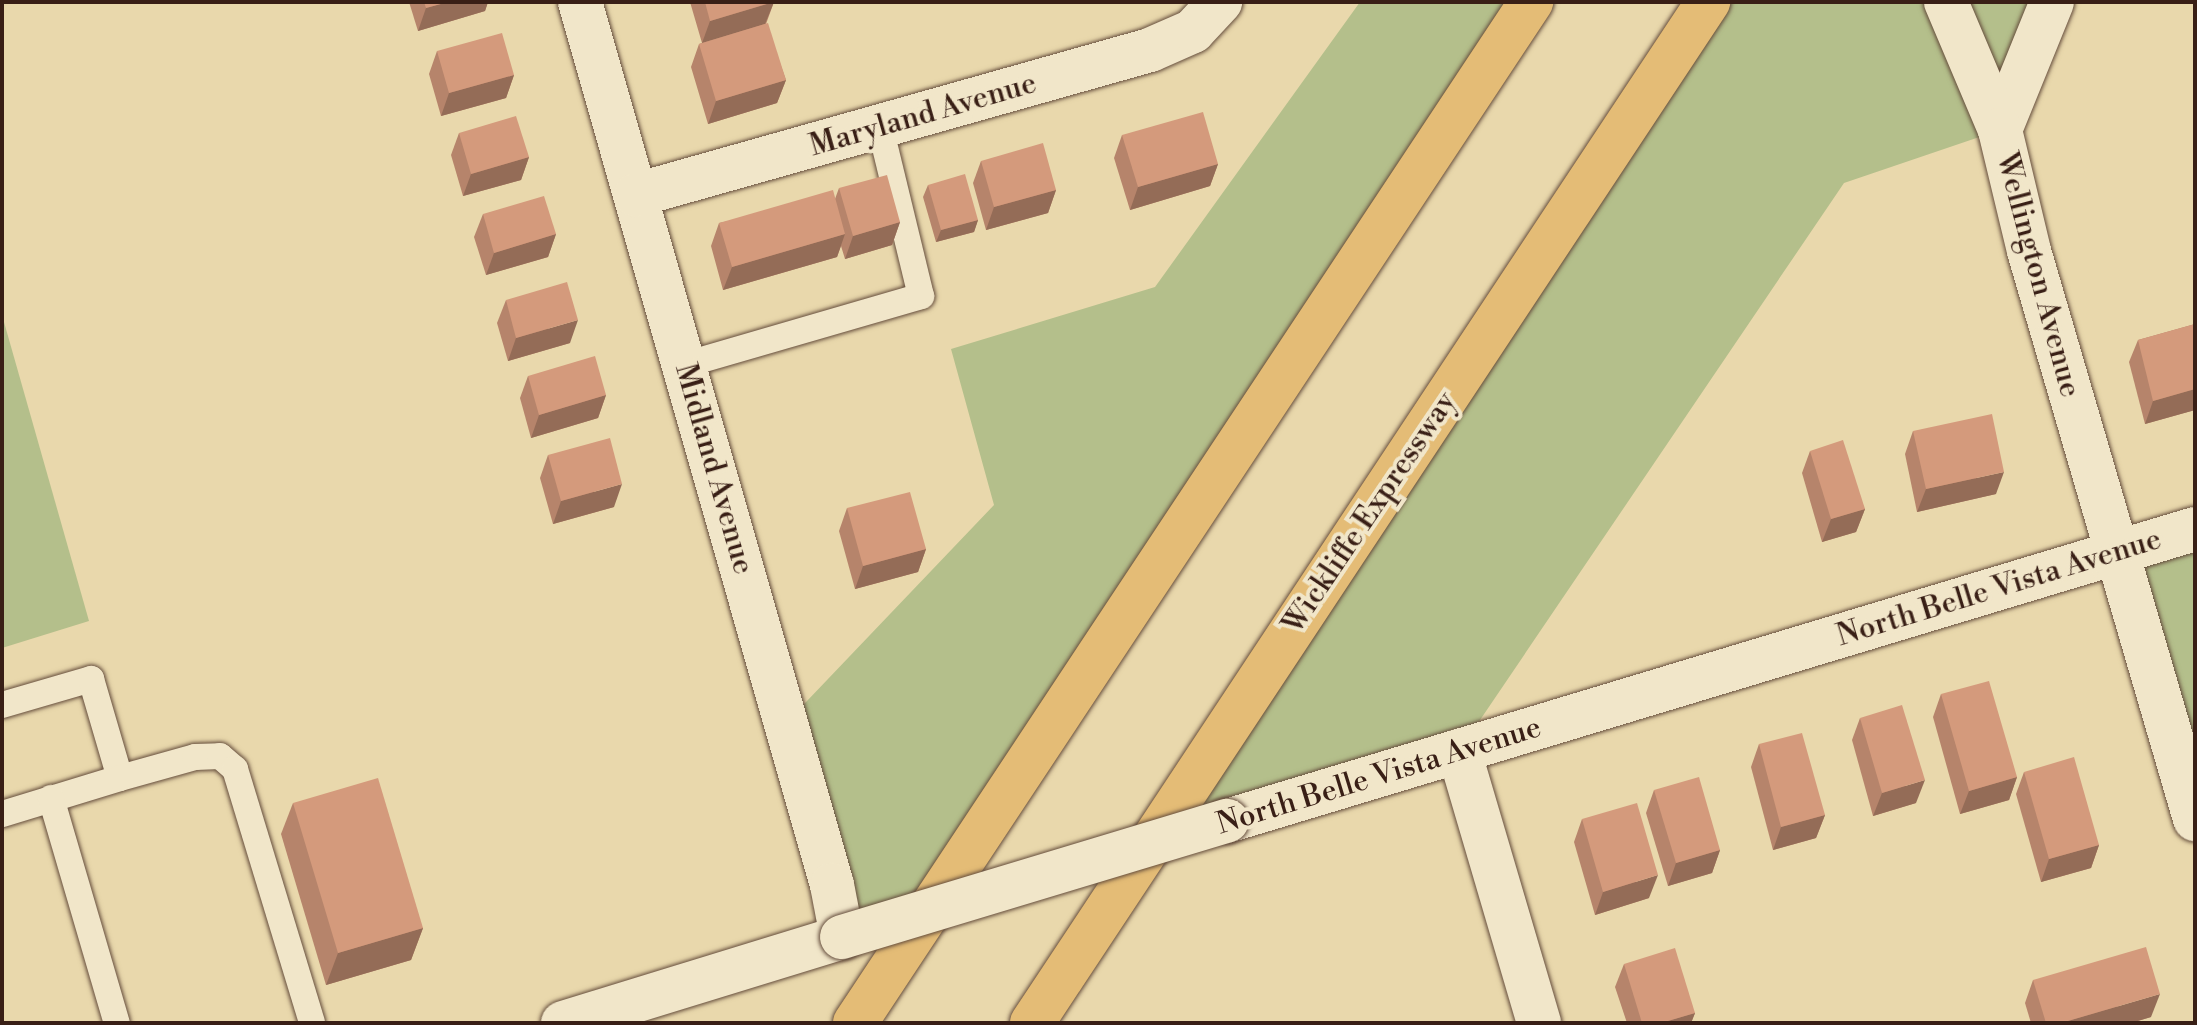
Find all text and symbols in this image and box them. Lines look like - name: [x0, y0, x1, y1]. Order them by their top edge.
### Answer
- street label: Maryland Avenue: [805, 65, 1041, 165]
- street label: Wellington Avenue: [1988, 149, 2088, 401]
- street label: Midland Avenue: [667, 360, 761, 578]
- street label: Wickliffe Expressway: [1276, 385, 1464, 641]
- street label: North Belle Vista Avenue: [1832, 521, 2166, 655]
- street label: North Belle Vista Avenue: [1212, 709, 1546, 843]

